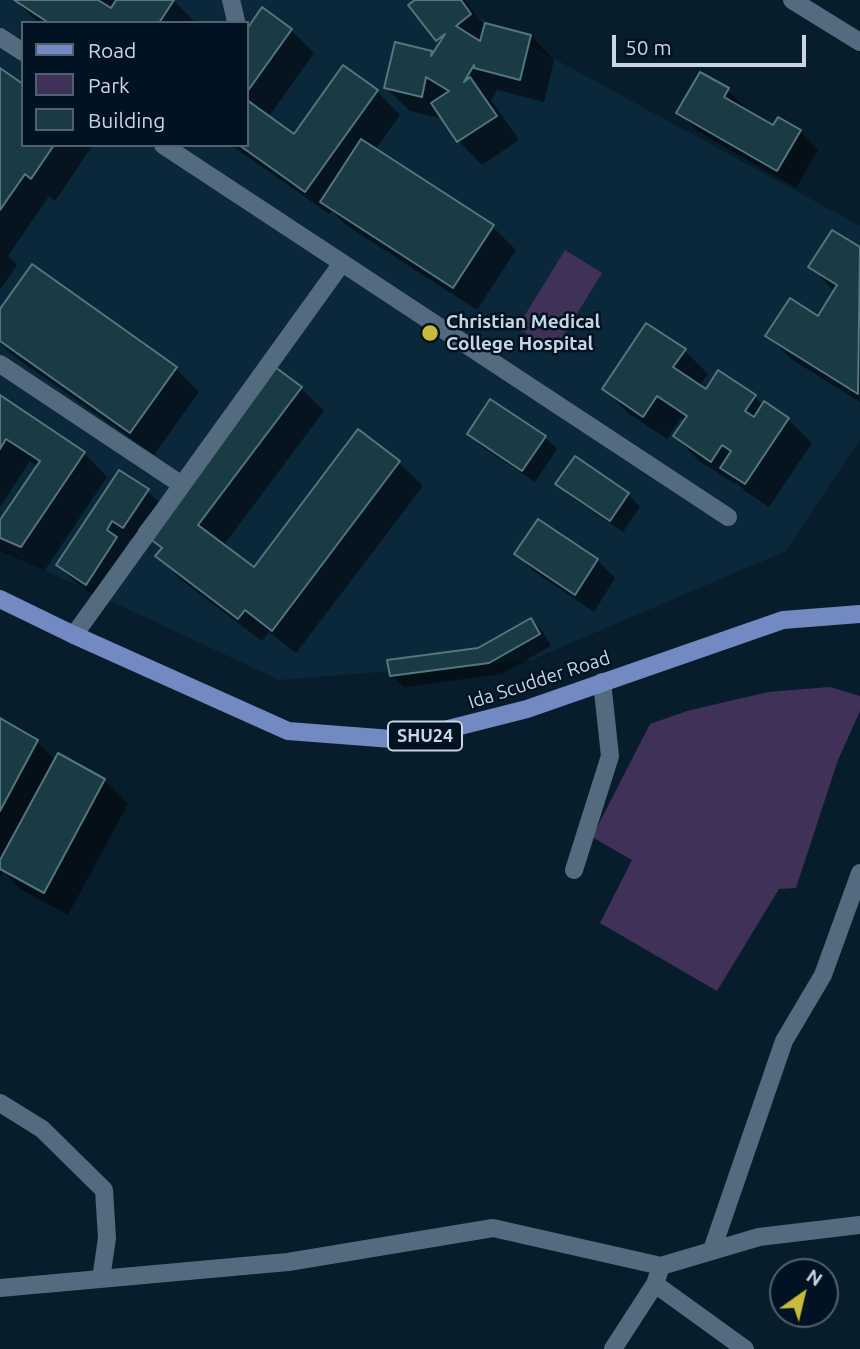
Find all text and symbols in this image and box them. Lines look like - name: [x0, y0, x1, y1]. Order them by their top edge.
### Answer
- legend: [21, 21, 248, 147]
- scale bar: [615, 21, 809, 65]
- text: 50 m: [625, 35, 672, 59]
- text: Road: [88, 38, 136, 62]
- text: Park: [88, 73, 130, 97]
- text: Building: [88, 108, 165, 132]
- place label: Christian Medical College Hospital: [446, 311, 600, 355]
- marker: Christian Medical College Hospital: [420, 323, 440, 343]
- street label: Ida Scudder Road: [465, 646, 613, 714]
- road number: SHU24: [388, 722, 462, 750]
- north arrow: [769, 1258, 839, 1328]
- text: N: [803, 1264, 827, 1290]

